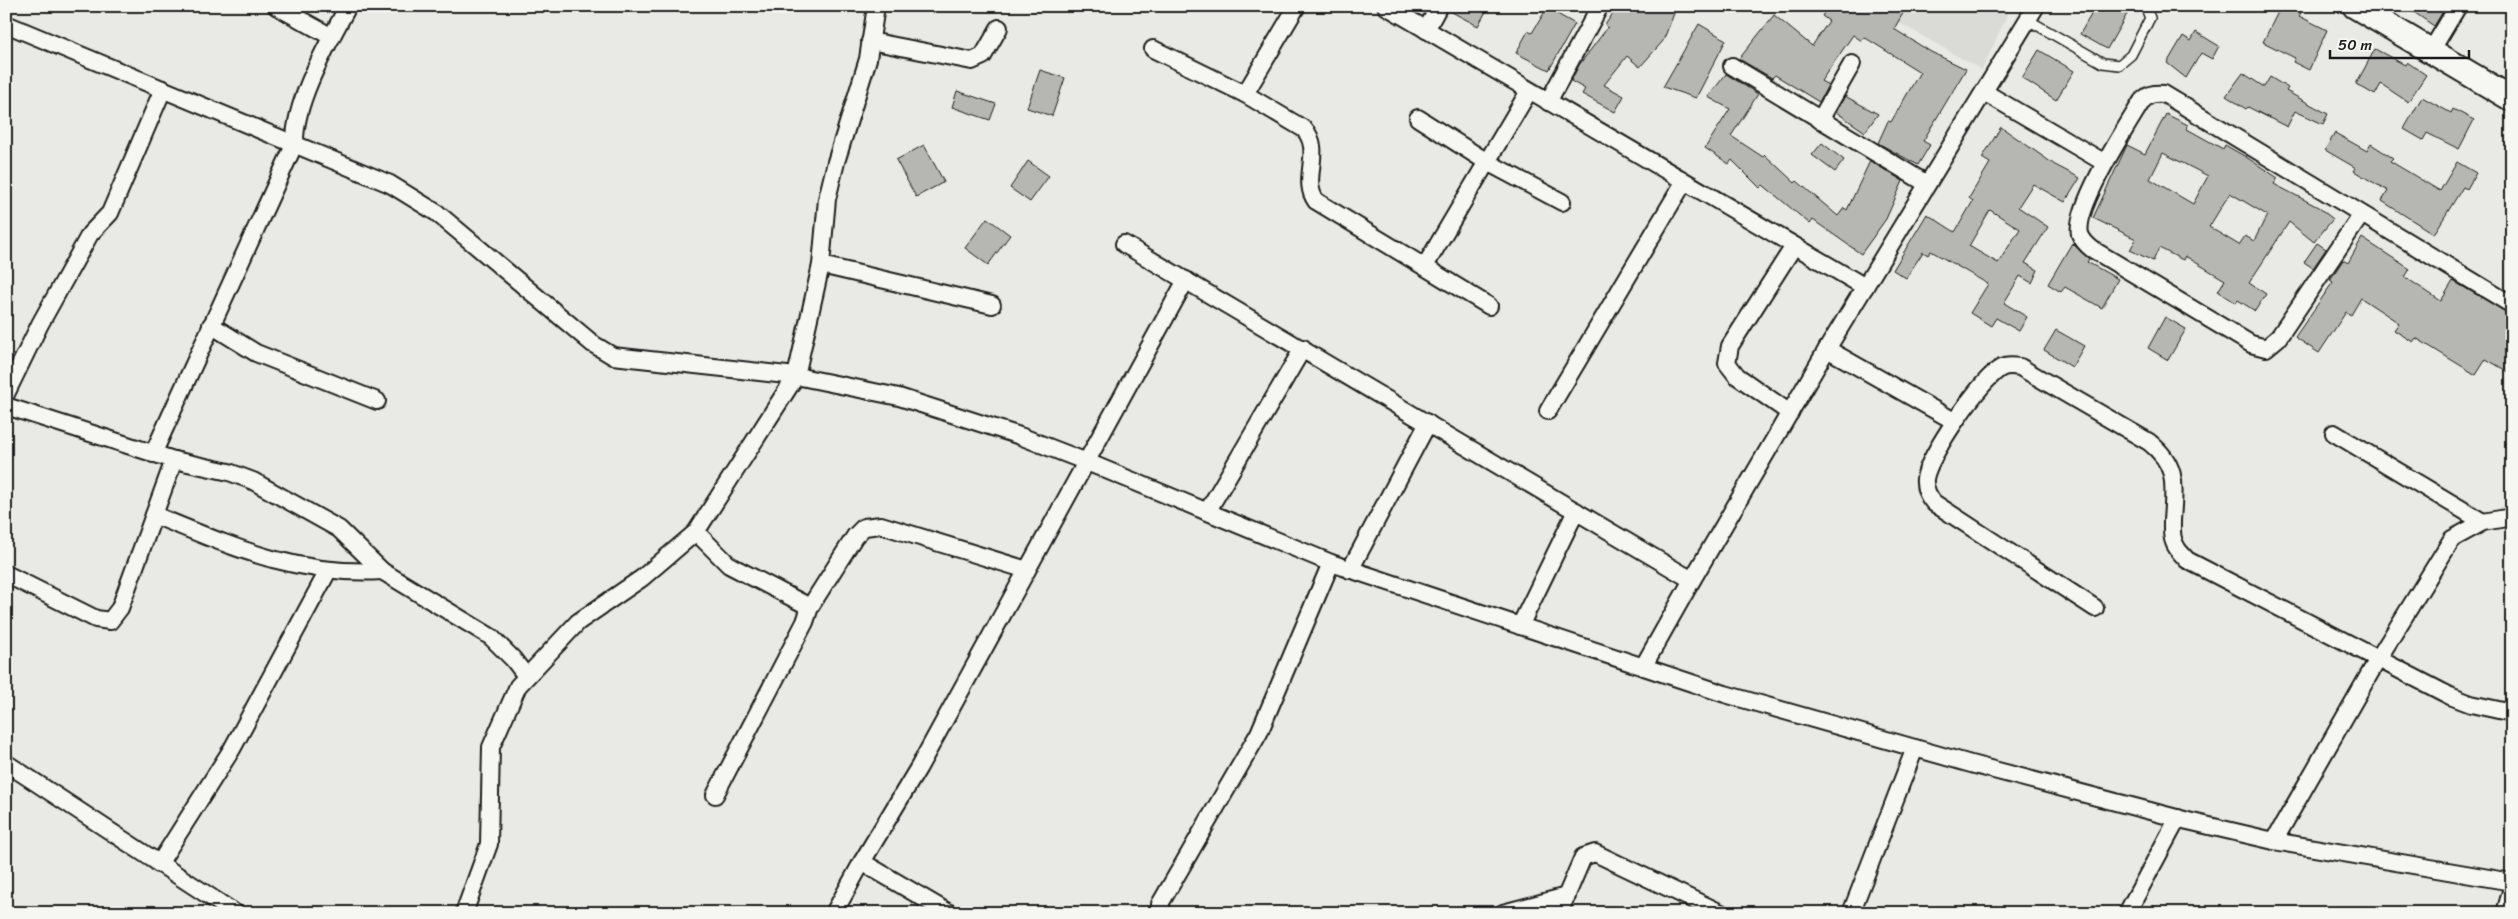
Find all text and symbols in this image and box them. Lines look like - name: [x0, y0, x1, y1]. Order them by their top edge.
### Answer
- scale bar: [2330, 28, 2469, 60]
- text: 50 m: [2338, 32, 2373, 58]

